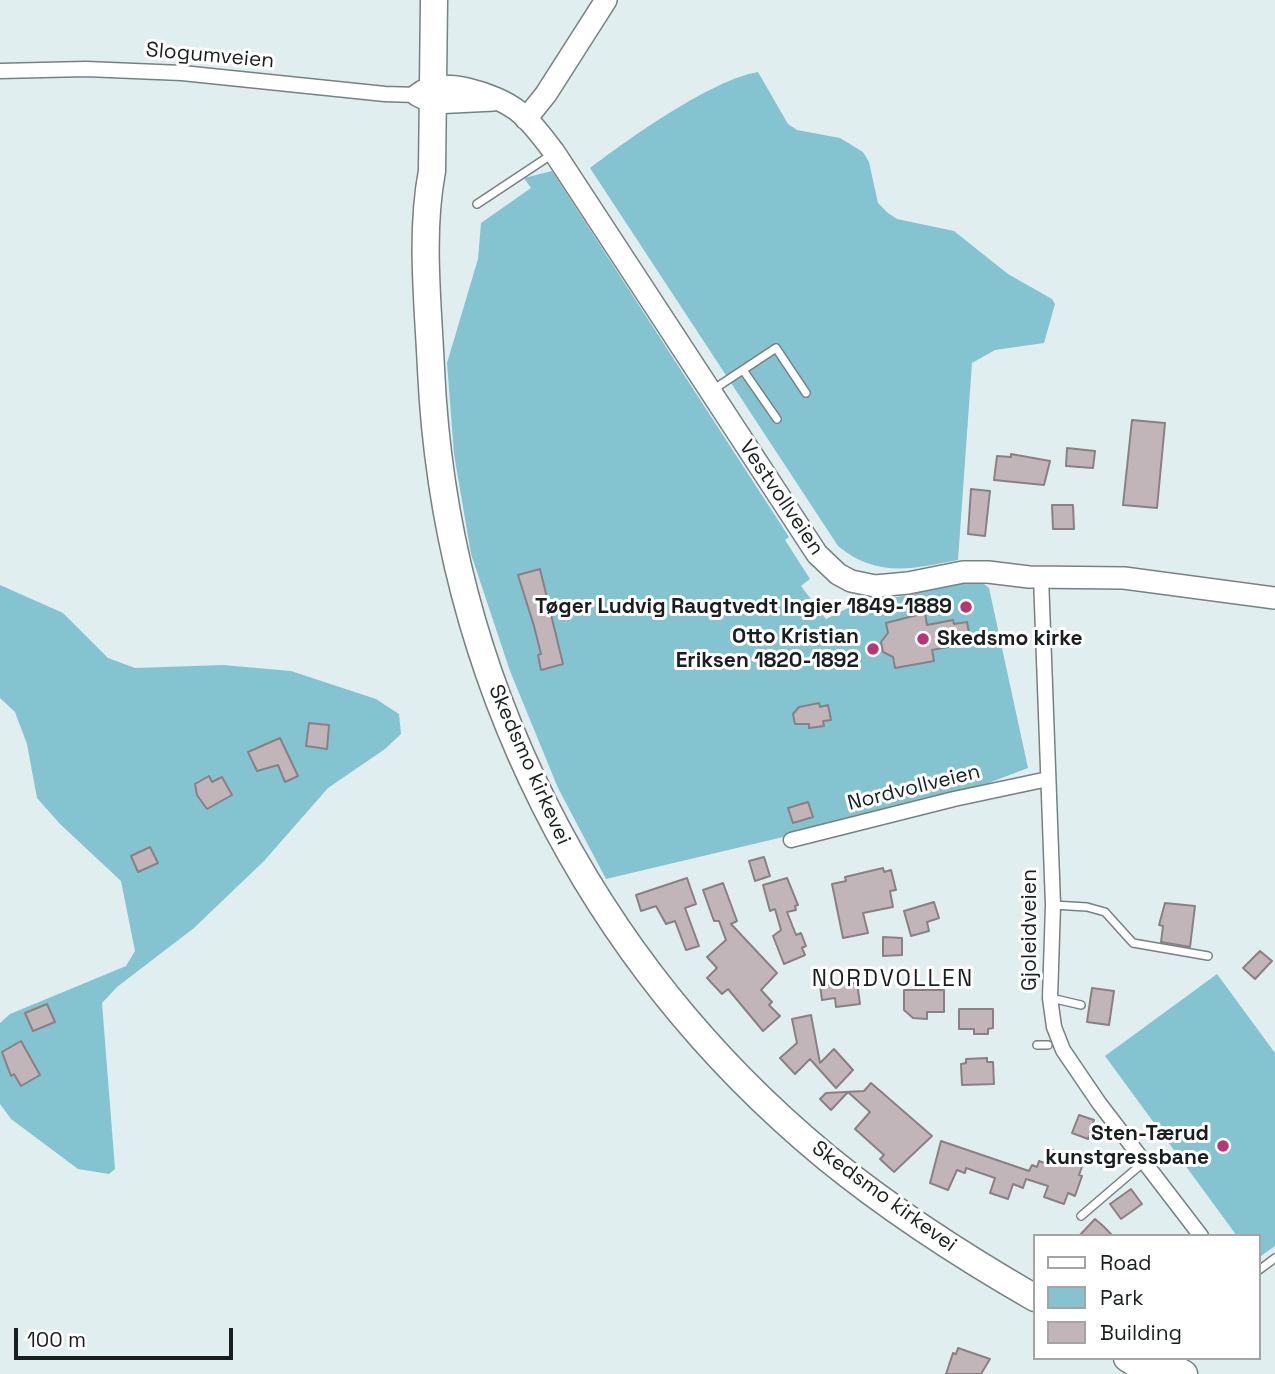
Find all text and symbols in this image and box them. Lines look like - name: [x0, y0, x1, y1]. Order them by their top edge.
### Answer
- street label: Slogumveien: [145, 38, 275, 74]
- street label: Vestvollveien: [733, 436, 829, 560]
- place label: Tøger Ludvig Raugtvedt Ingier 1849-1889: [535, 594, 952, 620]
- marker: Tøger Ludvig Raugtvedt Ingier 1849-1889: [958, 599, 974, 615]
- place label: Otto Kristian Eriksen 1820-1892: [676, 624, 859, 674]
- place label: Skedsmo kirke: [937, 626, 1083, 652]
- marker: Skedsmo kirke: [915, 631, 931, 647]
- marker: Otto Kristian Eriksen 1820-1892: [865, 641, 881, 657]
- street label: Skedsmo kirkevei: [482, 681, 576, 849]
- street label: Nordvollveien: [845, 759, 983, 817]
- street label: Gjoleidveien: [1017, 869, 1043, 991]
- district label: NORDVOLLEN: [813, 966, 973, 994]
- place label: Sten-Tærud kunstgressbane: [1045, 1121, 1209, 1171]
- street label: Skedsmo kirkevei: [807, 1136, 961, 1258]
- marker: Sten-Tærud kunstgressbane: [1215, 1138, 1231, 1154]
- legend: [1034, 1234, 1261, 1360]
- text: Road: [1100, 1249, 1152, 1276]
- text: Park: [1100, 1284, 1144, 1311]
- scale bar: [18, 1314, 236, 1358]
- text: Building: [1100, 1319, 1182, 1346]
- text: 100 m: [27, 1326, 86, 1353]

